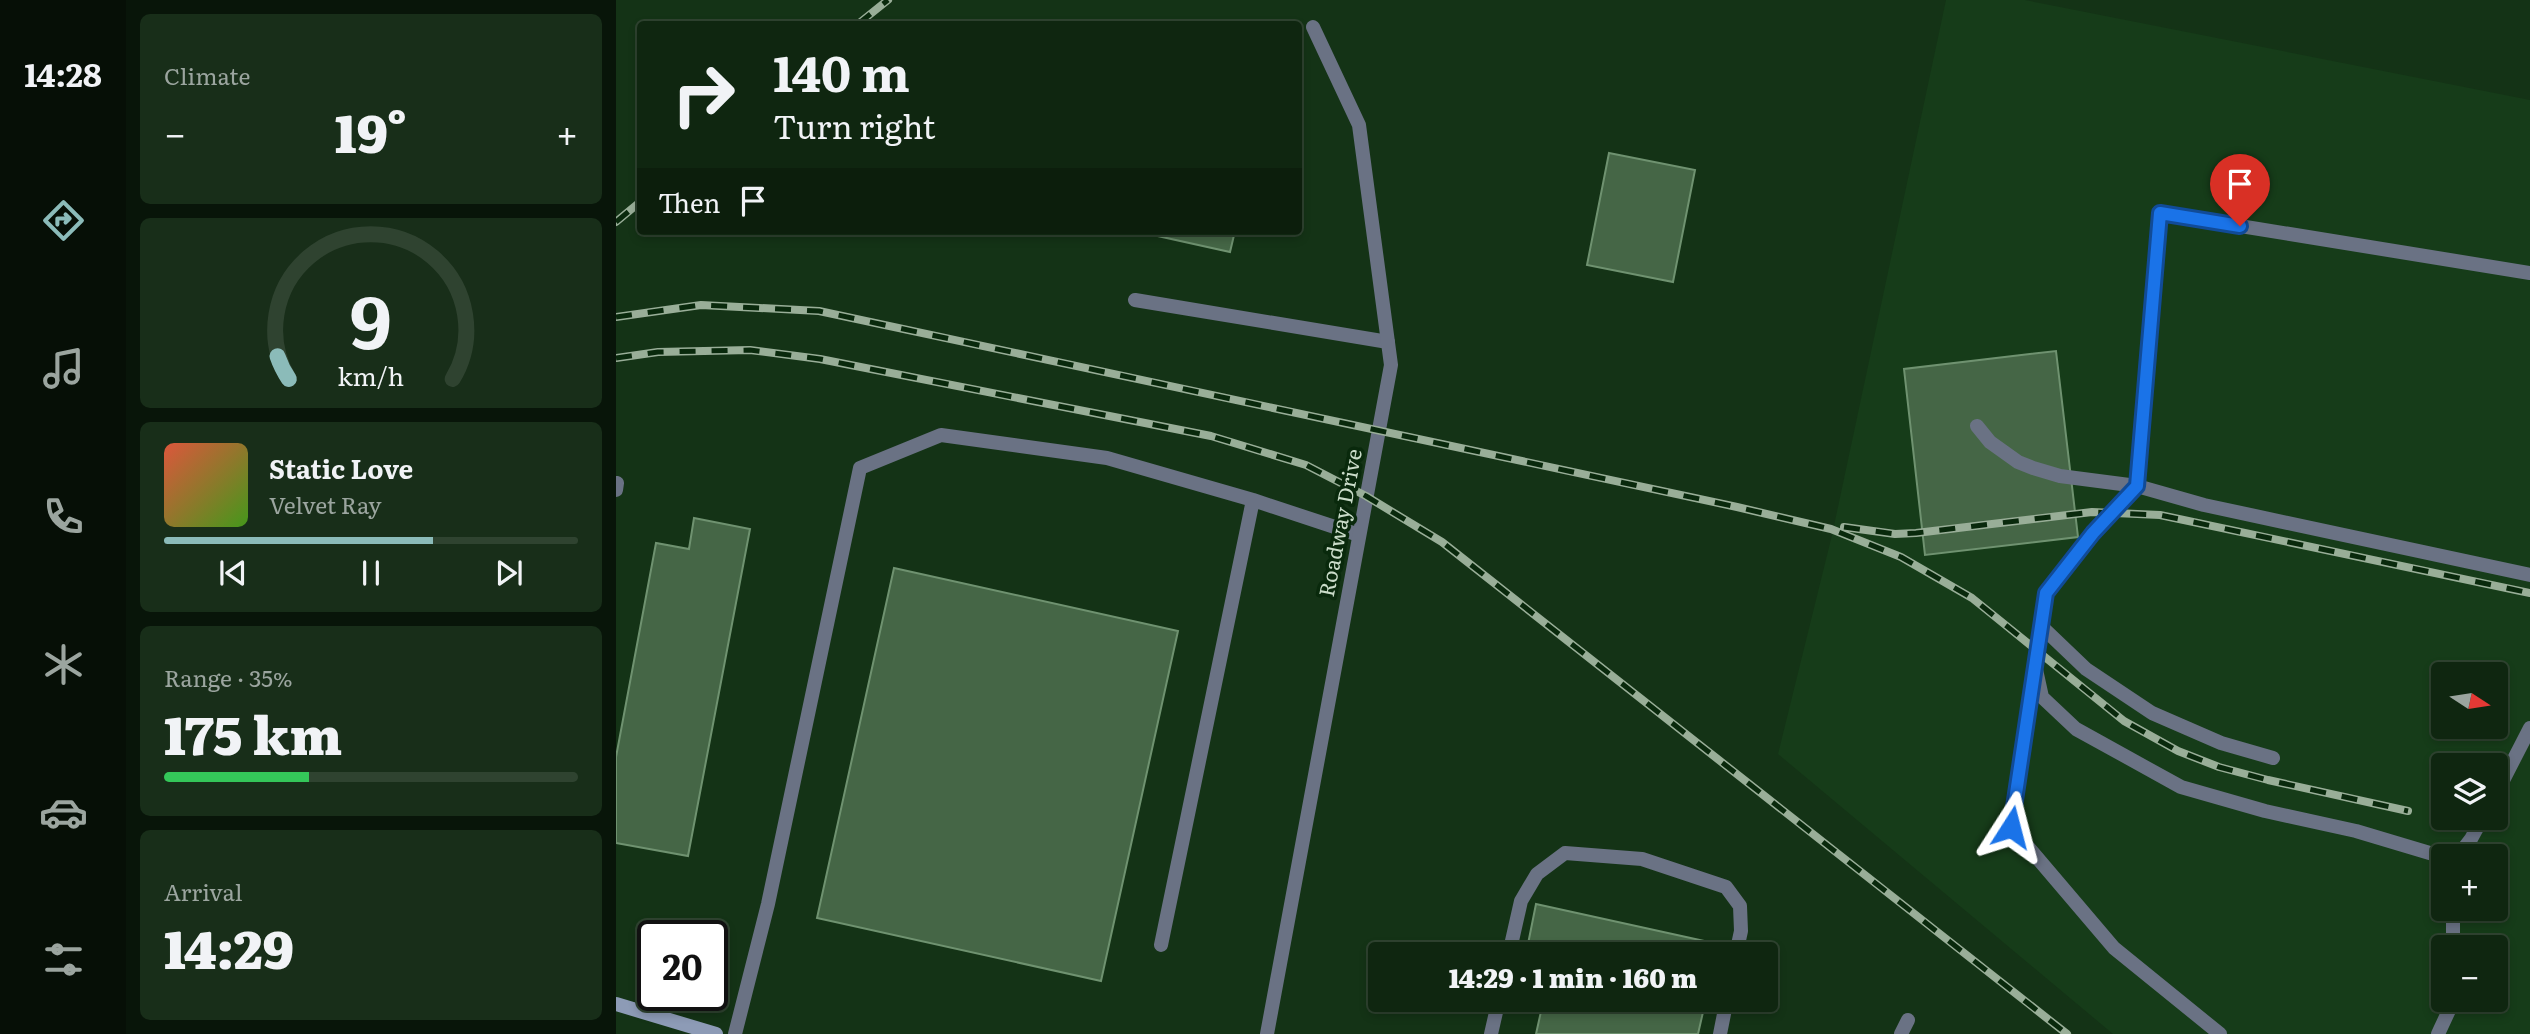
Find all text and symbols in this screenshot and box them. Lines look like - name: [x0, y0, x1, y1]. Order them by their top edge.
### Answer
- text: 140 m: [773, 34, 910, 107]
- text: 14:28: [24, 49, 102, 97]
- icon: right: [658, 49, 749, 140]
- text: Climate: [164, 58, 250, 92]
- text: 19°: [335, 92, 407, 169]
- text: Turn right: [773, 101, 935, 149]
- text: −: [164, 103, 186, 160]
- text: +: [556, 103, 578, 160]
- pin: [2210, 154, 2270, 226]
- icon: arrive: [2221, 165, 2259, 203]
- text: Then: [658, 182, 720, 221]
- icon: arrive: [734, 182, 772, 220]
- icon: directions: [39, 196, 88, 245]
- text: 9: [350, 263, 392, 371]
- icon: music: [39, 344, 88, 393]
- text: km/h: [338, 357, 404, 394]
- street label: Roadway Drive: [1309, 446, 1368, 599]
- text: Static Love: [269, 448, 413, 487]
- text: Velvet Ray: [269, 487, 381, 521]
- icon: phone: [39, 492, 88, 541]
- icon: previous: [214, 554, 252, 592]
- icon: pause: [352, 554, 390, 592]
- icon: next: [490, 554, 528, 592]
- icon: climate: [39, 640, 88, 689]
- text: Range · 35%: [164, 660, 293, 694]
- north arrow: [2431, 662, 2508, 738]
- map controls: [2431, 662, 2508, 1012]
- text: 175 km: [164, 694, 342, 771]
- button: layers: [2431, 753, 2508, 830]
- icon: car: [39, 788, 88, 837]
- position arrow: [1974, 790, 2048, 864]
- button: +: [2431, 844, 2508, 921]
- text: Arrival: [164, 874, 243, 908]
- text: 14:29: [164, 908, 294, 985]
- speed limit sign: 20: [637, 920, 728, 1011]
- icon: filters: [39, 935, 88, 984]
- button: −: [2431, 935, 2508, 1012]
- text: 14:29 · 1 min · 160 m: [1449, 957, 1697, 996]

